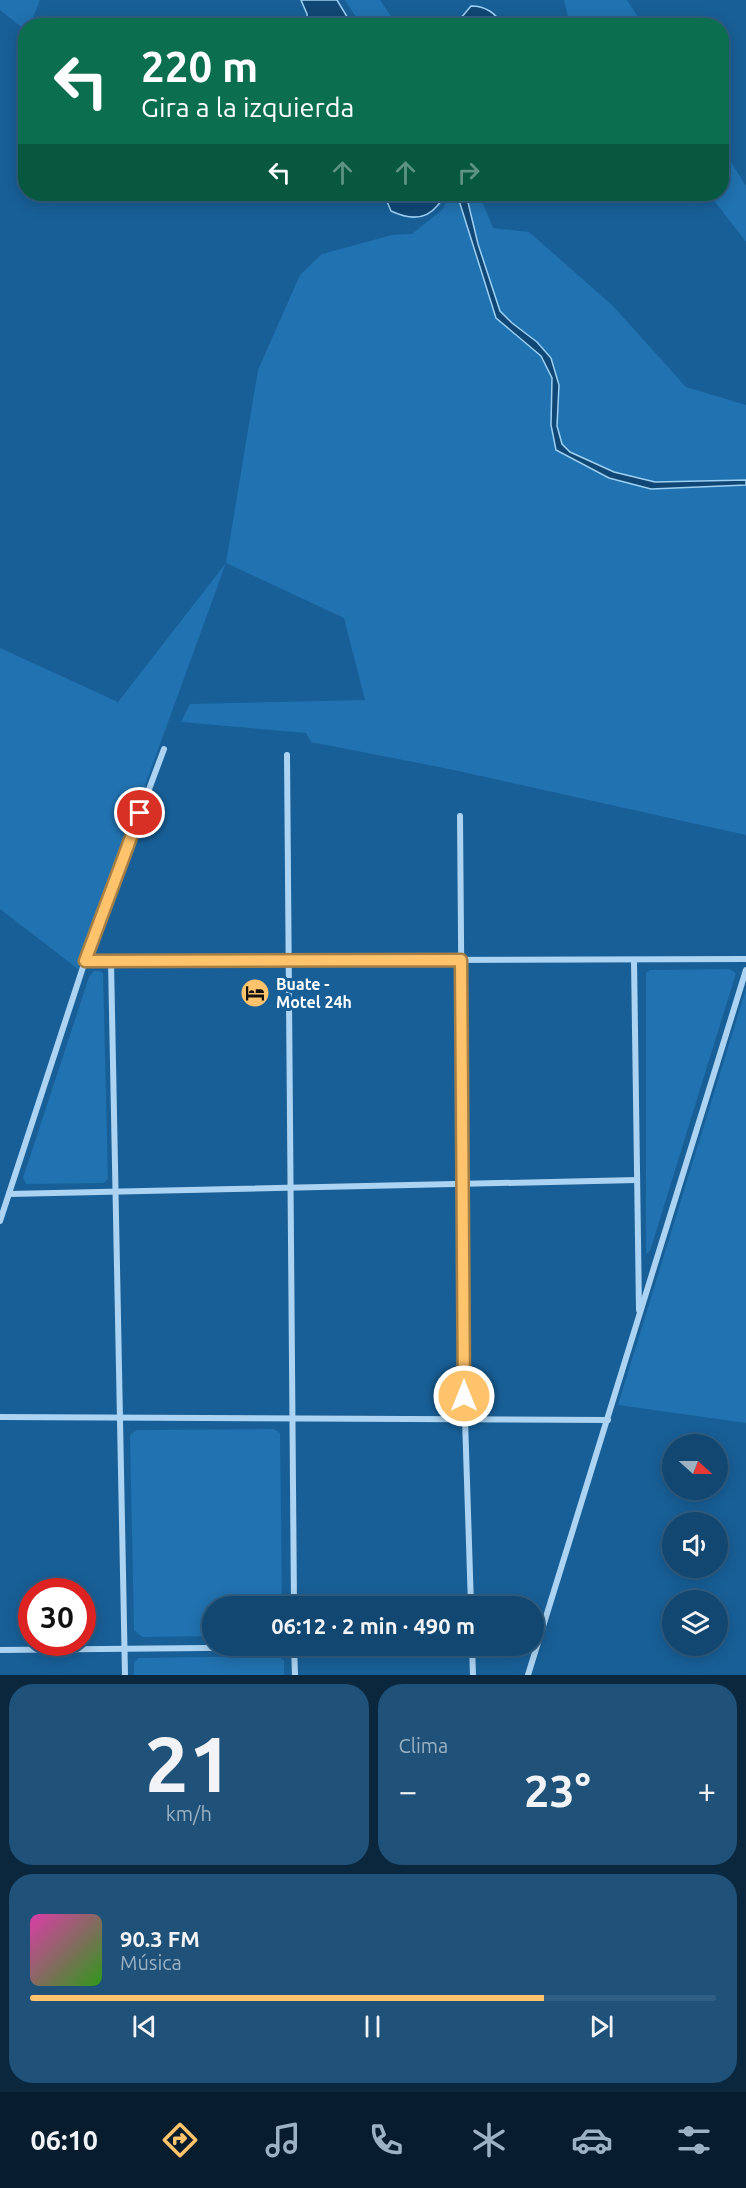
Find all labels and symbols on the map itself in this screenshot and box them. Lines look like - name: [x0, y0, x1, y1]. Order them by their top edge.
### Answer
- pin: [114, 787, 165, 838]
- place label: Buate - Motel 24h: [276, 975, 352, 1011]
- hotel icon: Buate - Motel 24h: [239, 977, 271, 1009]
- position arrow: [432, 1364, 496, 1428]
- north arrow: [662, 1434, 728, 1500]
- speed limit sign: 30: [18, 1578, 96, 1656]

